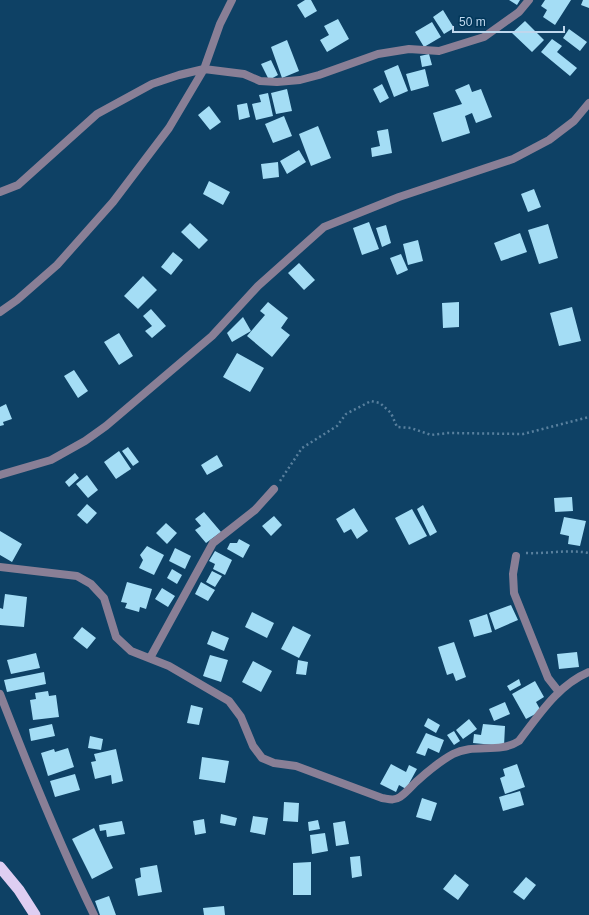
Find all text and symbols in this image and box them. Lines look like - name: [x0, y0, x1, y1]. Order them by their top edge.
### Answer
- scale bar: [453, 8, 564, 34]
- text: 50 m: [459, 15, 486, 29]

